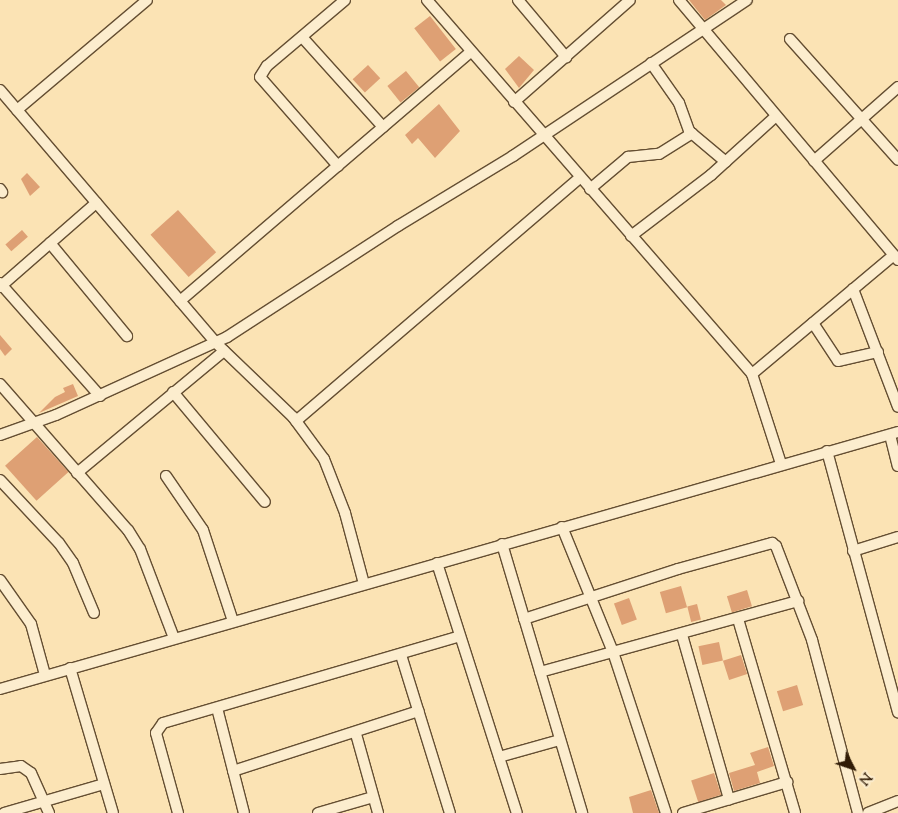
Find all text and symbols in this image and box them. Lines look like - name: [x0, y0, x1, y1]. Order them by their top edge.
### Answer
- north arrow: [828, 743, 878, 793]
- text: N: [853, 767, 876, 789]

